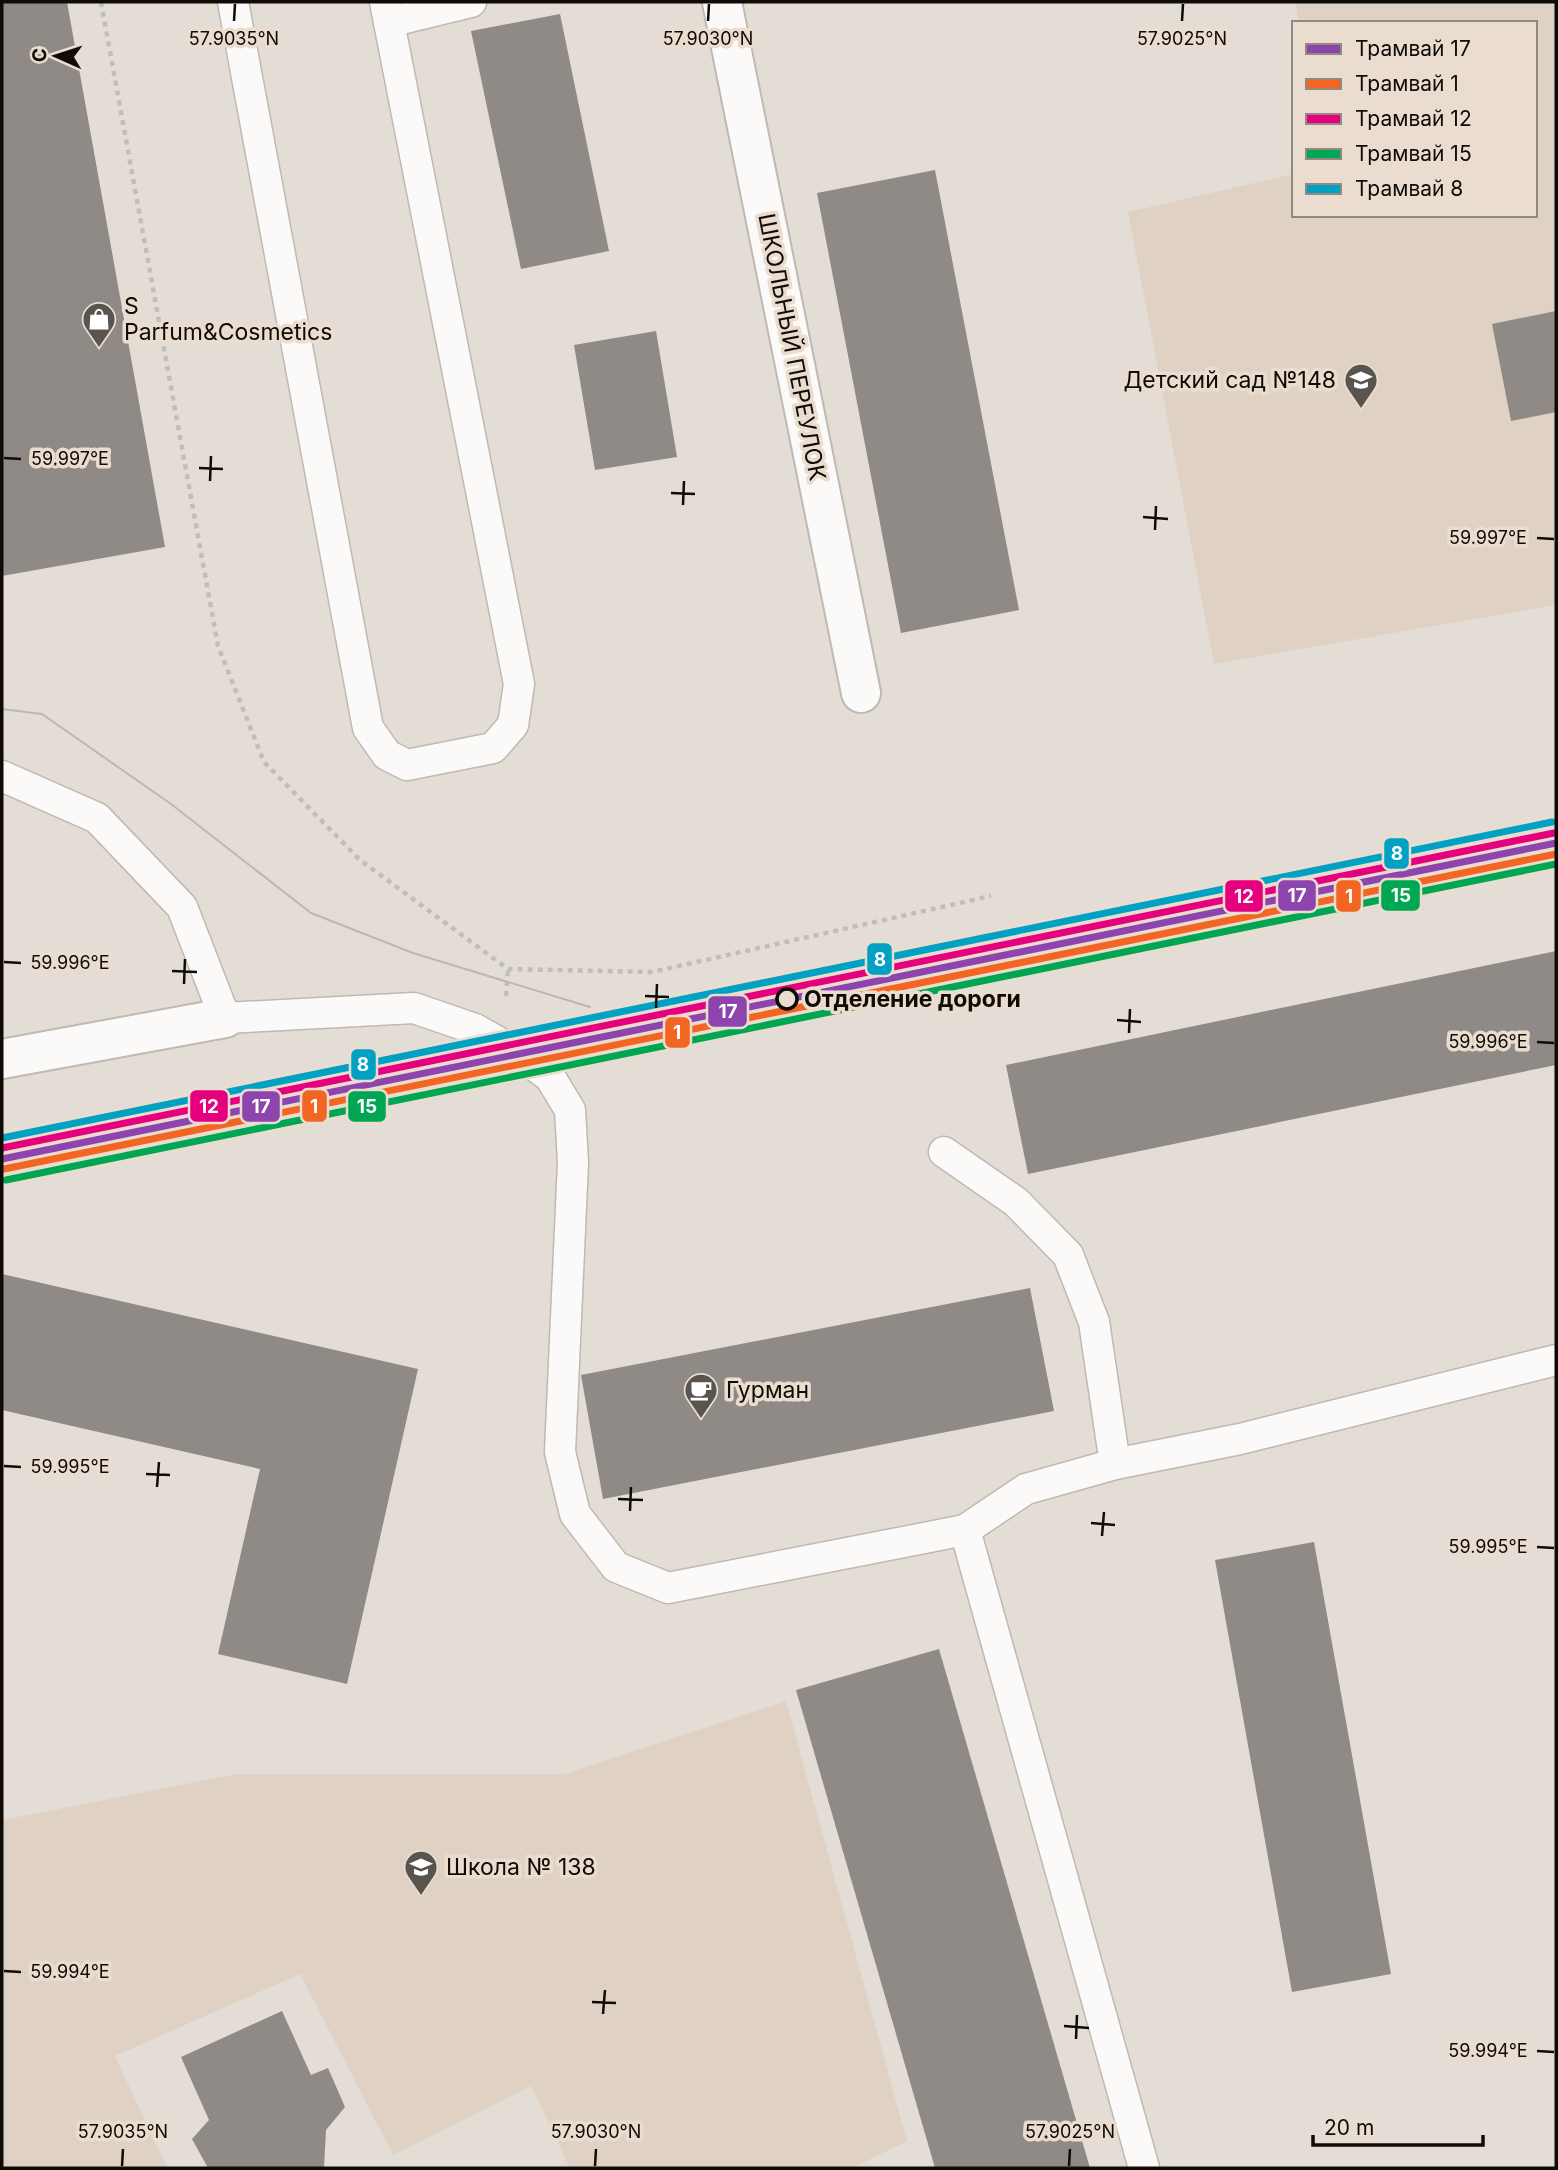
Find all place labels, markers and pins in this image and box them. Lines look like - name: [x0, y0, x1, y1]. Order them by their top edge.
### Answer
- place label: S Parfum&Cosmetics: [124, 292, 332, 346]
- shop icon: S Parfum&Cosmetics: [80, 300, 118, 349]
- school or university icon: Детский сад №148: [1342, 361, 1380, 410]
- place label: Детский сад №148: [1123, 366, 1336, 394]
- place label: Отделение дороги: [804, 985, 1021, 1013]
- marker: Отделение дороги: [776, 988, 798, 1010]
- cafe icon: Гурман: [682, 1371, 720, 1420]
- place label: Гурман: [726, 1376, 809, 1404]
- school or university icon: Школа № 138: [402, 1848, 440, 1897]
- place label: Школа № 138: [446, 1853, 596, 1881]

